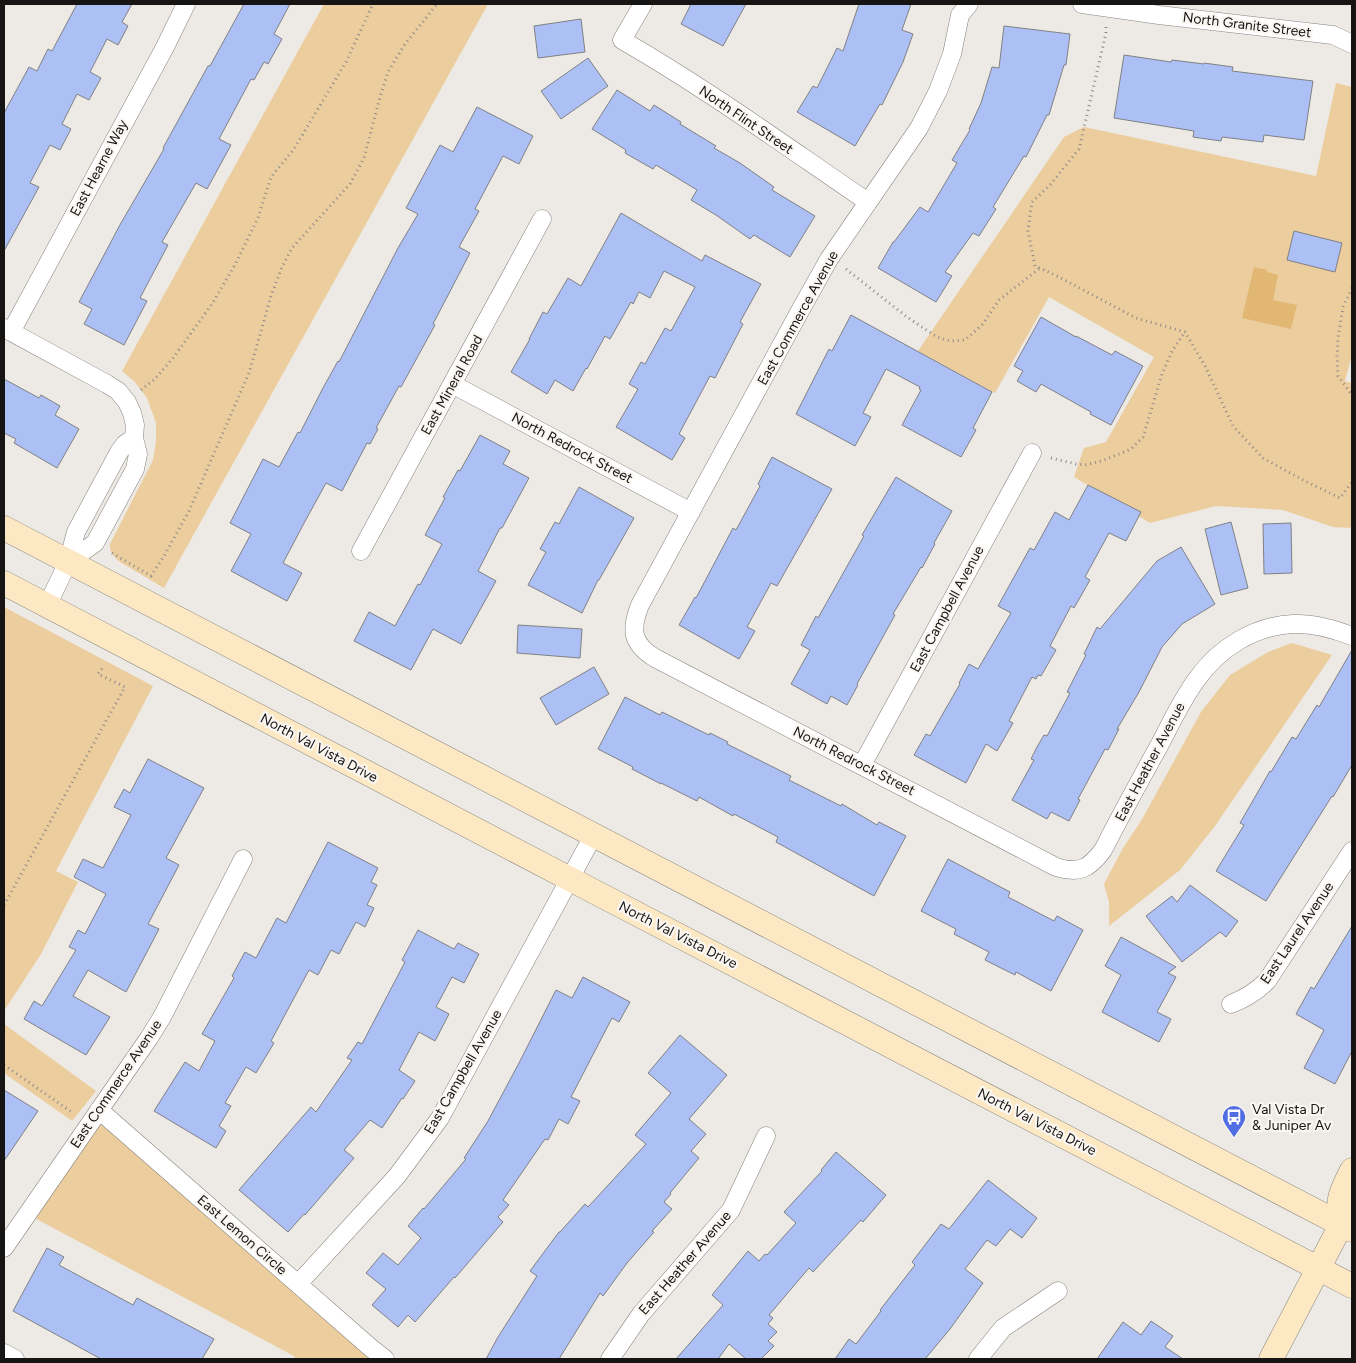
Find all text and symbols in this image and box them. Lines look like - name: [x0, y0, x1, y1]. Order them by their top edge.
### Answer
- street label: North Granite Street: [1182, 9, 1312, 41]
- street label: North Flint Street: [696, 82, 796, 158]
- street label: East Hearne Way: [66, 116, 132, 219]
- street label: East Commerce Avenue: [754, 247, 842, 388]
- street label: East Mineral Road: [417, 332, 487, 438]
- street label: North Redrock Street: [509, 409, 635, 487]
- street label: East Campbell Avenue: [906, 542, 988, 675]
- street label: East Heather Avenue: [1111, 699, 1189, 824]
- street label: North Val Vista Drive: [257, 710, 381, 786]
- street label: North Redrock Street: [790, 723, 918, 799]
- street label: East Laurel Avenue: [1257, 879, 1338, 987]
- street label: North Val Vista Drive: [616, 898, 740, 972]
- street label: East Campbell Avenue: [420, 1006, 506, 1137]
- street label: East Commerce Avenue: [67, 1016, 166, 1151]
- street label: North Val Vista Drive: [975, 1085, 1099, 1159]
- place label: Val Vista Dr & Juniper Av: [1252, 1101, 1332, 1134]
- bus stop icon: Val Vista Dr & Juniper Av: [1221, 1104, 1247, 1138]
- street label: East Lemon Circle: [194, 1191, 291, 1279]
- street label: East Heather Avenue: [635, 1207, 735, 1318]

